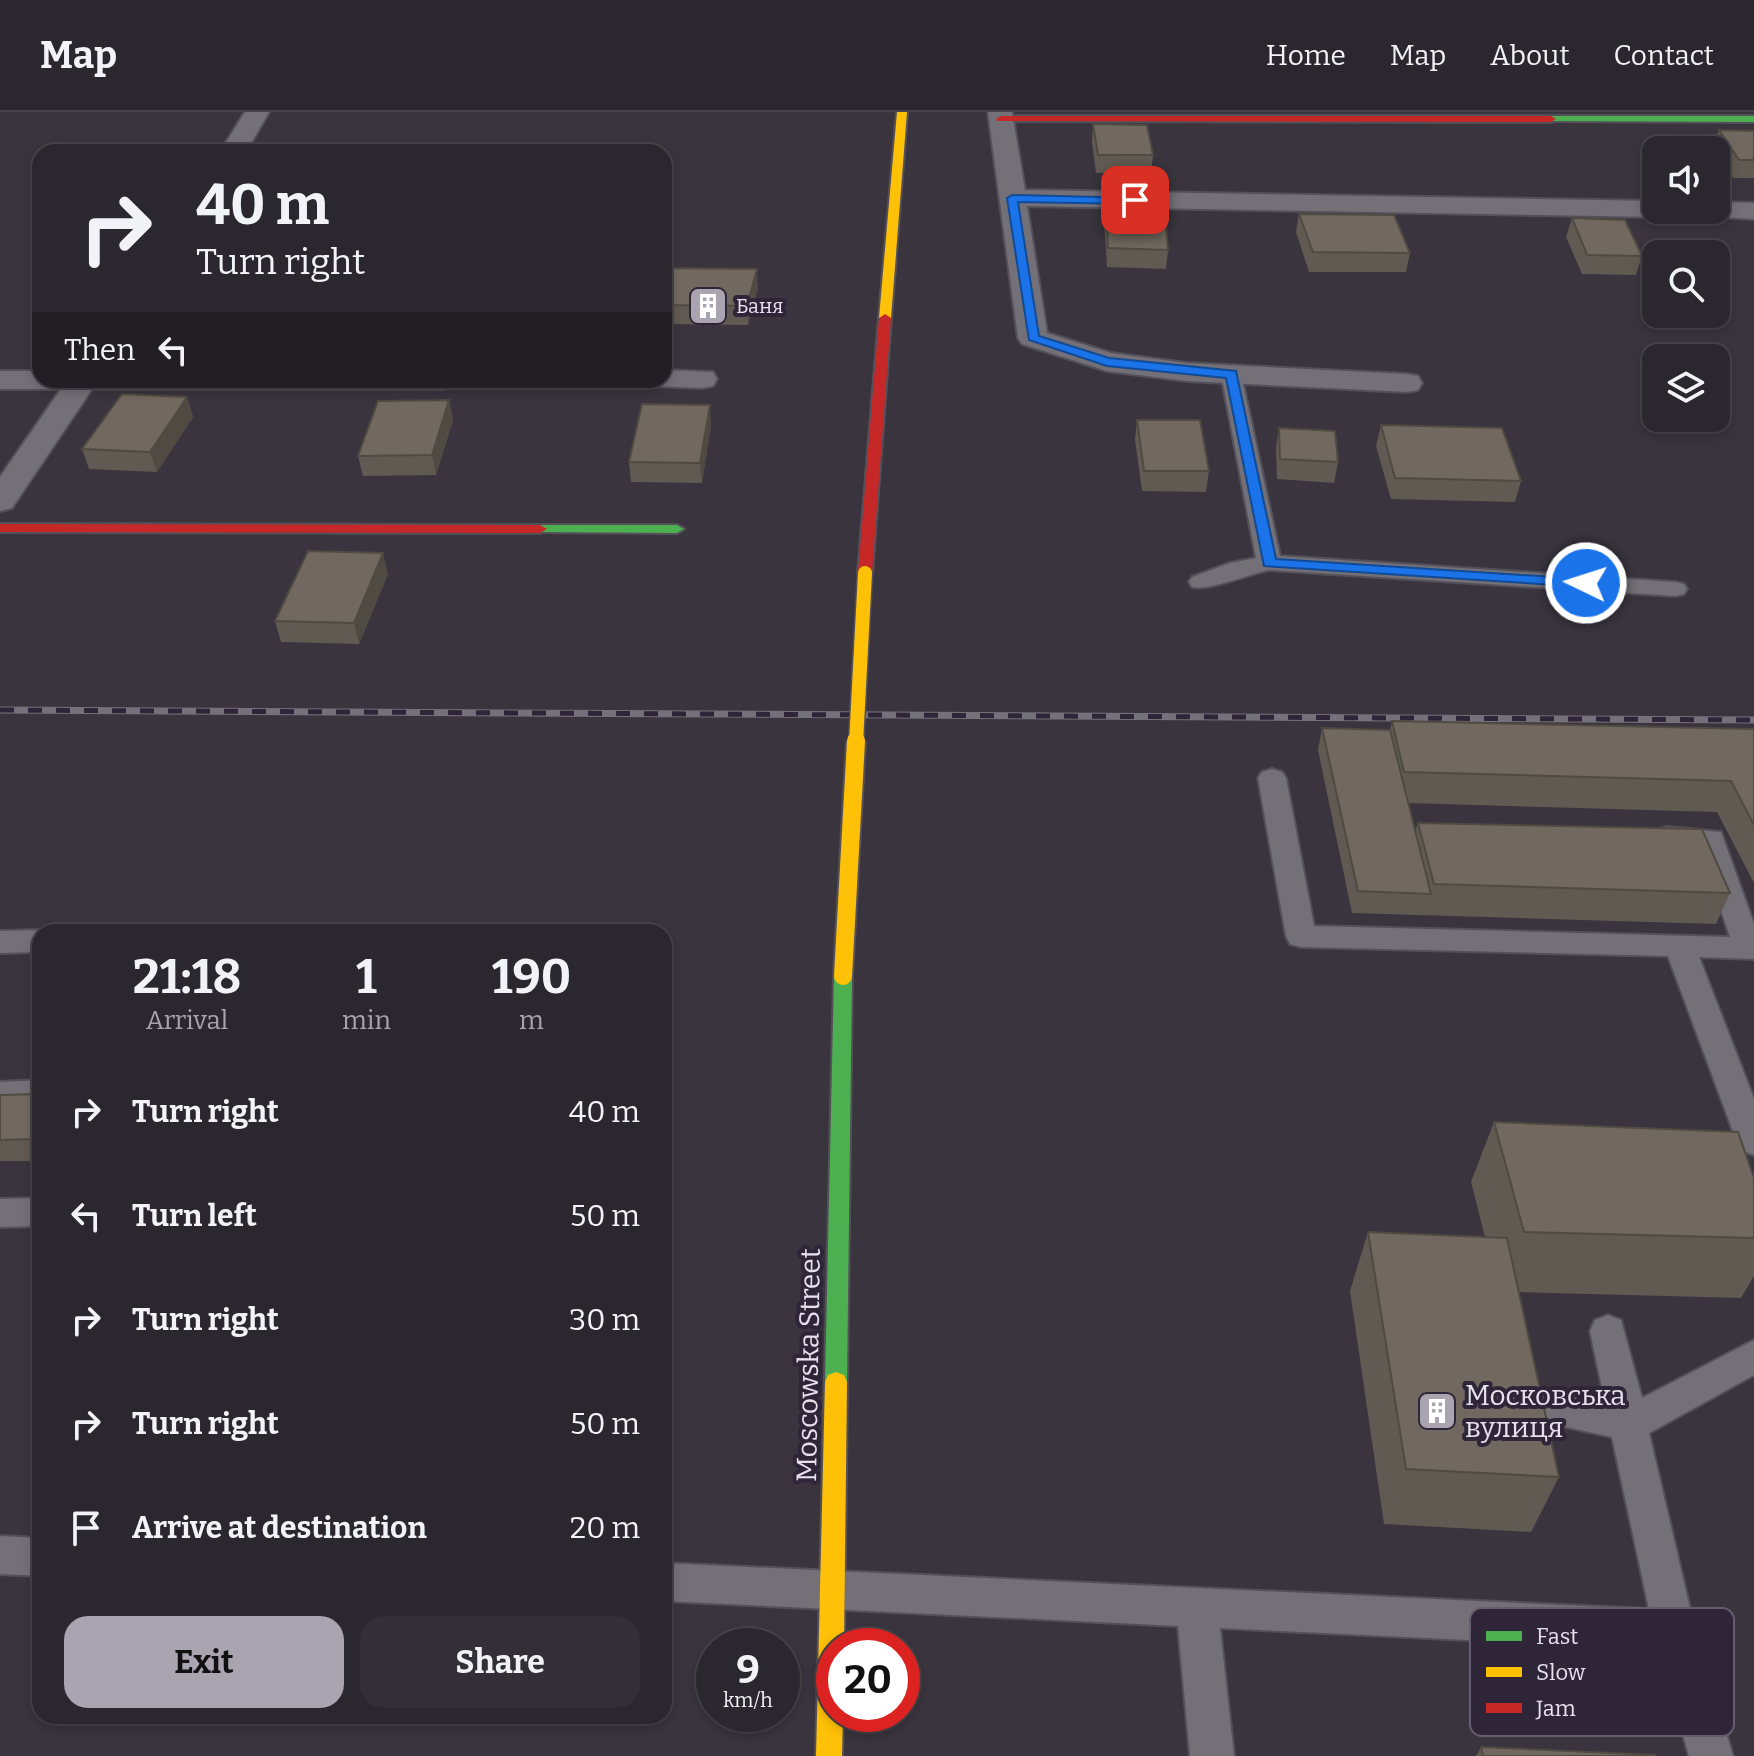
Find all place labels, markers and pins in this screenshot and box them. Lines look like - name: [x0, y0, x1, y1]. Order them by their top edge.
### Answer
- pin: [1101, 166, 1169, 234]
- building icon: Баня: [687, 285, 729, 327]
- place label: Баня: [736, 294, 783, 318]
- place label: Московська вулиця: [1465, 1379, 1626, 1444]
- building icon: Московська вулиця: [1416, 1390, 1458, 1432]

